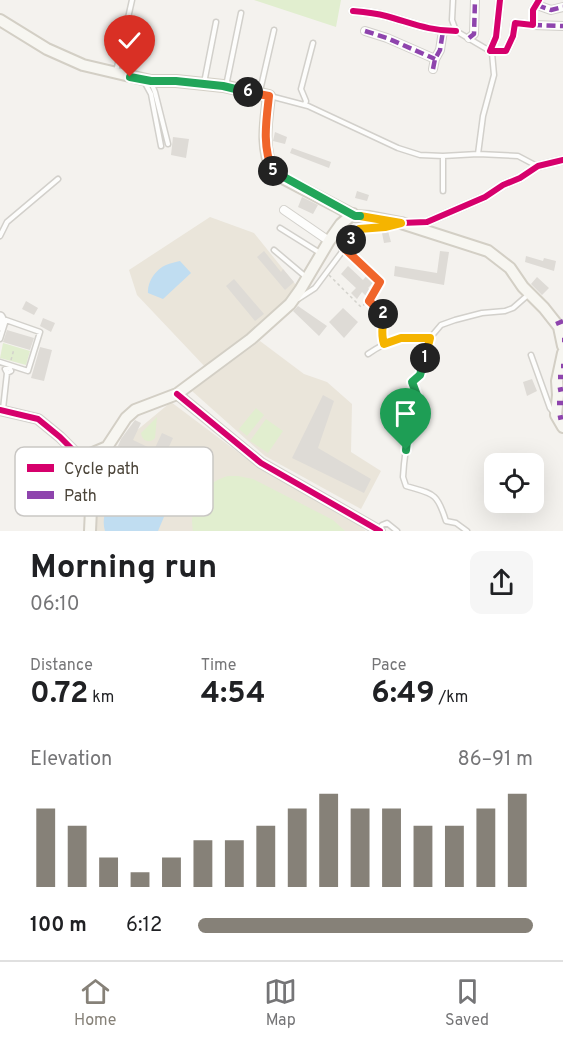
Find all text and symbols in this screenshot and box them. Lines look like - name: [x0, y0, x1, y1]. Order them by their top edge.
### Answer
- pin: [104, 15, 155, 77]
- icon: check: [113, 24, 146, 57]
- pin: 6: [233, 77, 263, 107]
- text: 6: [243, 82, 253, 102]
- pin: 5: [258, 156, 288, 186]
- text: 5: [268, 161, 278, 181]
- pin: 3: [336, 225, 366, 255]
- text: 3: [346, 230, 356, 250]
- pin: 2: [368, 299, 398, 329]
- text: 2: [378, 304, 388, 324]
- pin: 1: [410, 343, 440, 373]
- text: 1: [422, 348, 428, 368]
- pin: [380, 388, 431, 450]
- icon: arrive: [389, 397, 422, 430]
- legend: [15, 447, 213, 516]
- map controls: [484, 453, 544, 513]
- button: locate: [484, 453, 544, 513]
- text: Cycle path: [64, 460, 139, 480]
- text: Path: [64, 487, 97, 507]
- text: Morning run: [30, 548, 217, 590]
- button: share: [470, 551, 533, 614]
- text: 06:10: [30, 592, 80, 618]
- text: Distance: [30, 656, 93, 676]
- text: Time: [201, 656, 236, 676]
- text: Pace: [371, 656, 406, 676]
- text: 0.72: [30, 676, 88, 713]
- text: 4:54: [201, 676, 265, 713]
- text: 6:49: [371, 676, 435, 713]
- text: km: [88, 688, 114, 708]
- text: /km: [435, 688, 468, 708]
- text: Elevation: [30, 747, 112, 773]
- text: 86–91 m: [458, 747, 533, 773]
- text: 100 m: [30, 913, 87, 939]
- text: 6:12: [126, 913, 162, 939]
- tab: Home: [74, 975, 116, 1031]
- tab: Map: [264, 975, 297, 1031]
- tab: Saved: [445, 975, 489, 1031]

